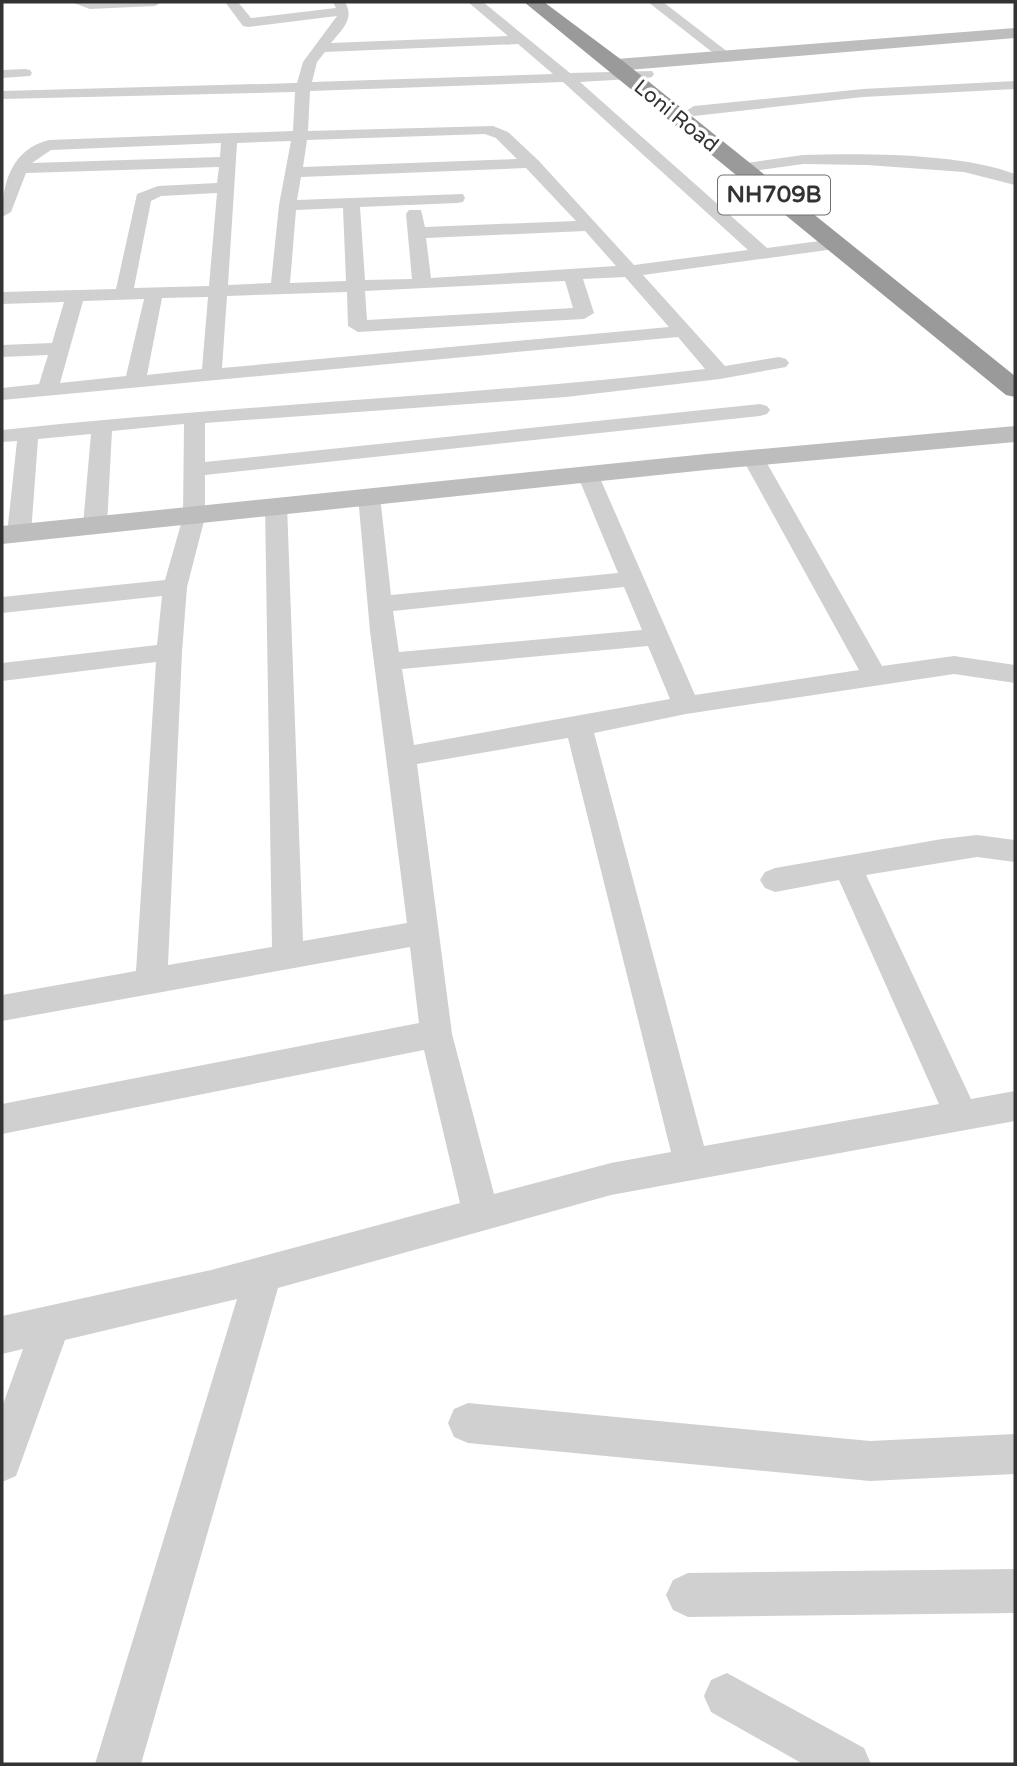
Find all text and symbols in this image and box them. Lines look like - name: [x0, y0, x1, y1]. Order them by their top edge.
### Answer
- street label: Loni Road: [629, 74, 723, 158]
- road number: NH709B: [718, 176, 830, 214]

